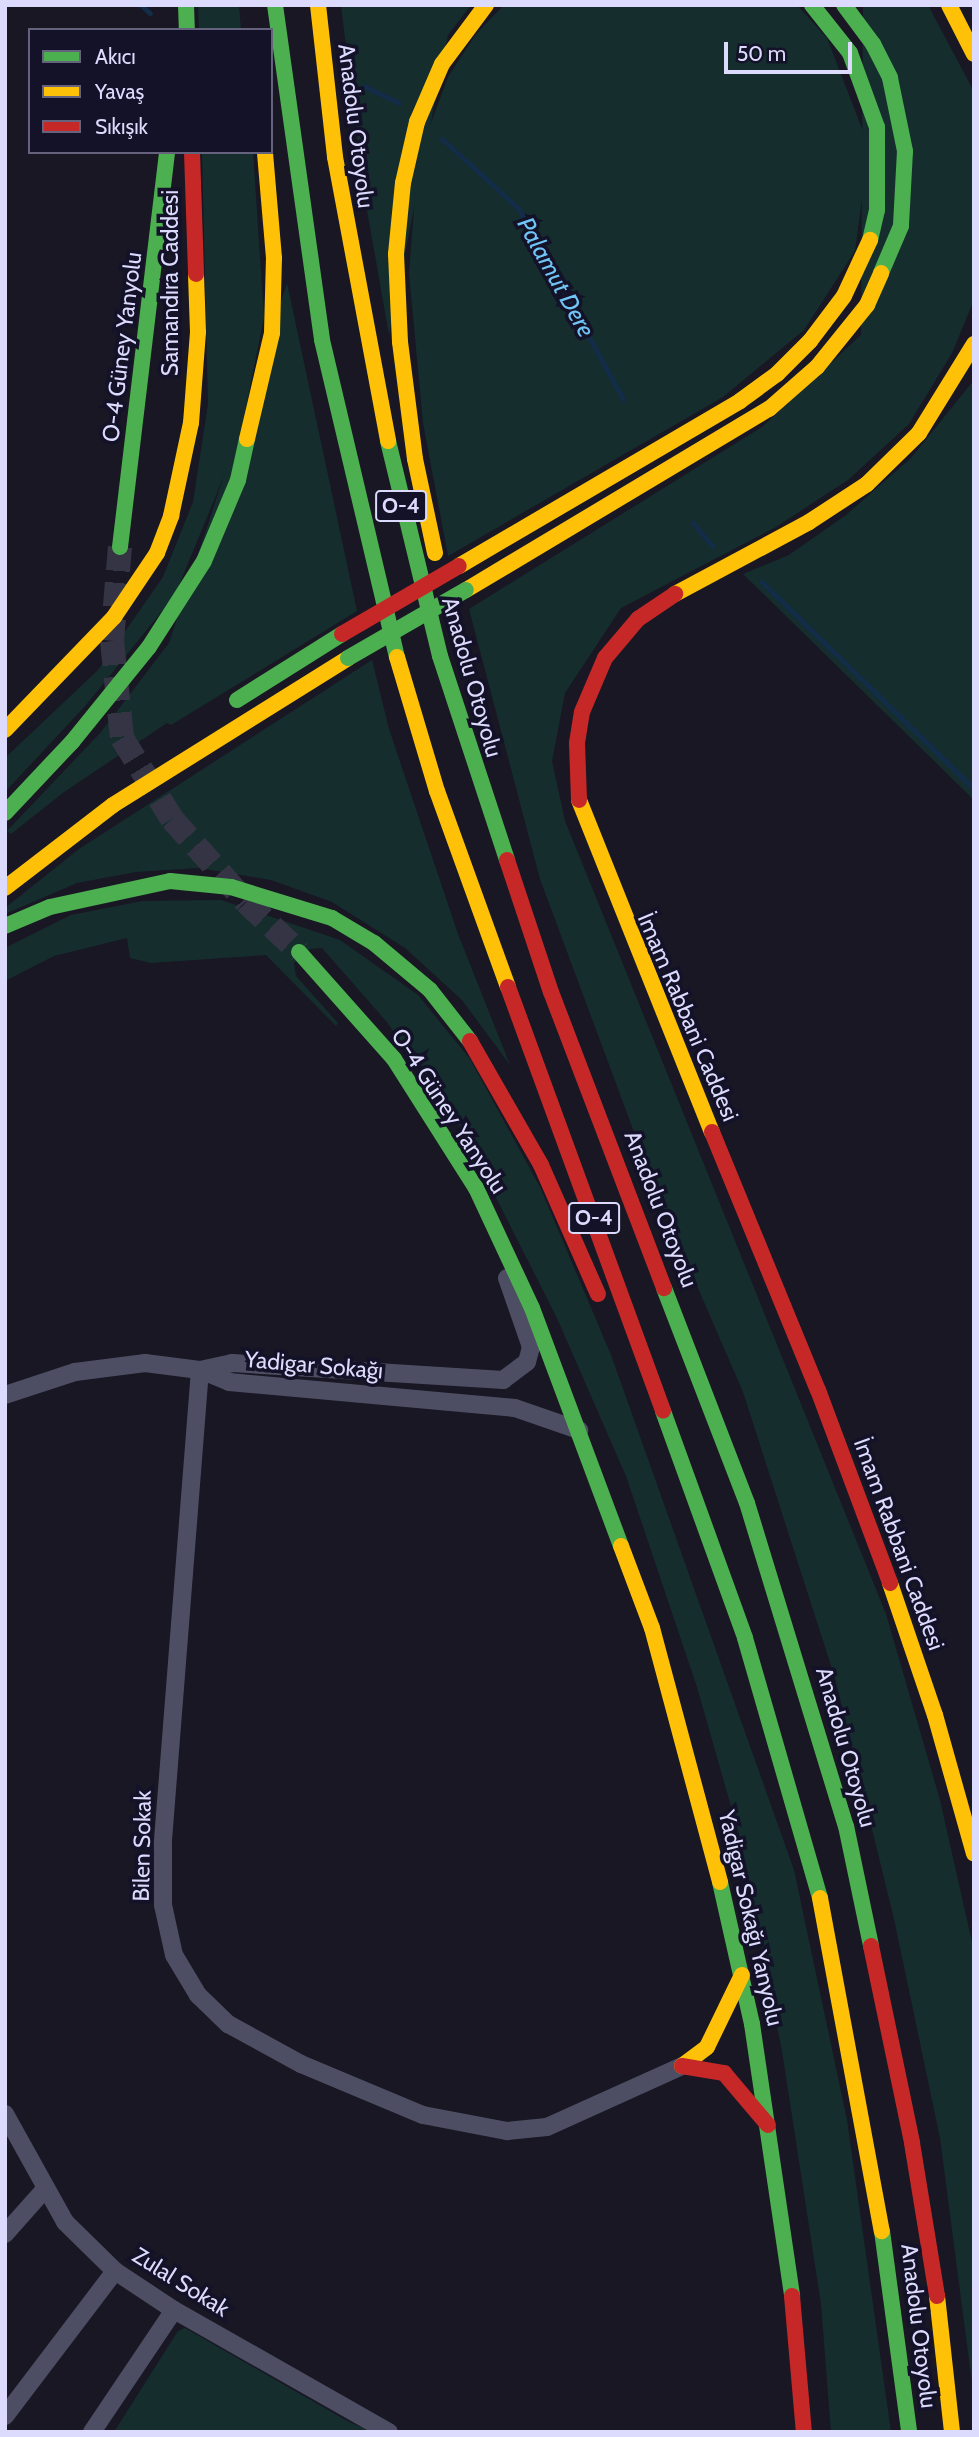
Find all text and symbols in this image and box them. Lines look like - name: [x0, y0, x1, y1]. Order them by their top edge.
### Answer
- legend: [28, 28, 273, 154]
- scale bar: [727, 28, 855, 72]
- text: 50 m: [737, 41, 786, 66]
- street label: Anadolu Otoyolu: [332, 42, 380, 210]
- text: Akıcı: [95, 44, 136, 69]
- text: Yavaş: [95, 79, 144, 104]
- text: Sıkışık: [95, 114, 148, 139]
- street label: Samandıra Caddesi: [156, 190, 184, 376]
- water label: Palamut Dere: [511, 212, 601, 342]
- street label: O-4 Güney Yanyolu: [97, 250, 147, 444]
- road number: O-4: [375, 489, 427, 524]
- street label: Anadolu Otoyolu: [436, 594, 508, 760]
- street label: İmam Rabbani Caddesi: [632, 909, 744, 1125]
- street label: O-4 Güney Yanyolu: [385, 1023, 513, 1199]
- street label: Anadolu Otoyolu: [618, 1127, 704, 1291]
- road number: O-4: [568, 1200, 620, 1236]
- street label: Yadigar Sokağı: [244, 1345, 384, 1385]
- street label: İmam Rabbani Caddesi: [848, 1434, 950, 1654]
- street label: Anadolu Otoyolu: [810, 1664, 882, 1830]
- street label: Bilen Sokak: [127, 1790, 157, 1902]
- street label: Yadigar Sokağı Yanyolu: [713, 1807, 789, 2029]
- street label: Zulal Sokak: [128, 2242, 234, 2322]
- street label: Anadolu Otoyolu: [895, 2242, 943, 2410]

